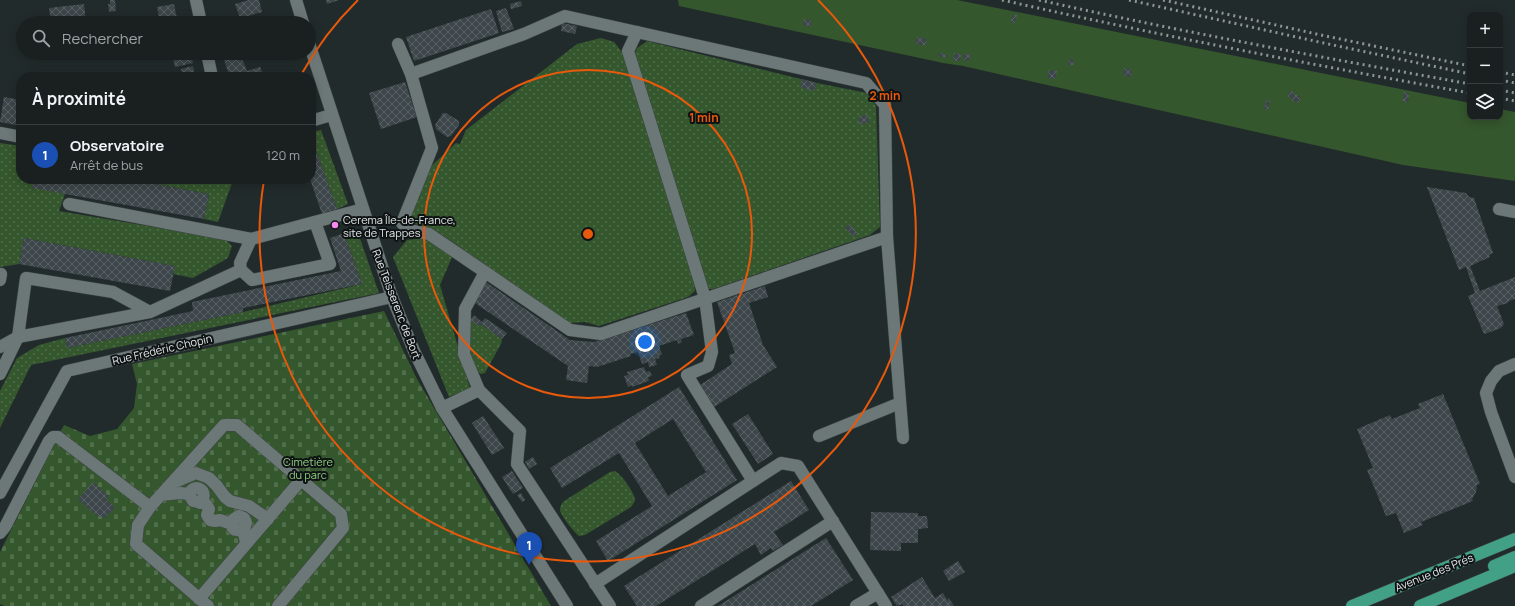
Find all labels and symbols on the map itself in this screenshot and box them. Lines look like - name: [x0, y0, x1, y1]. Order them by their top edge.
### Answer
- text: 2 min: [869, 87, 901, 104]
- text: 1 min: [689, 109, 719, 126]
- place label: Cerema Île-de-France, site de Trappes: [343, 212, 456, 240]
- marker: Cerema Île-de-France, site de Trappes: [330, 220, 340, 230]
- centre of rings: [581, 227, 595, 241]
- street label: Rue Teisserenc de Bort: [369, 247, 425, 361]
- street label: Rue Frédéric Chopin: [110, 330, 214, 368]
- your location: [635, 332, 655, 352]
- park label: Cimetière du parc: [283, 454, 333, 482]
- pin: 1: [516, 532, 542, 565]
- street label: Avenue des Prés: [1392, 549, 1476, 595]

